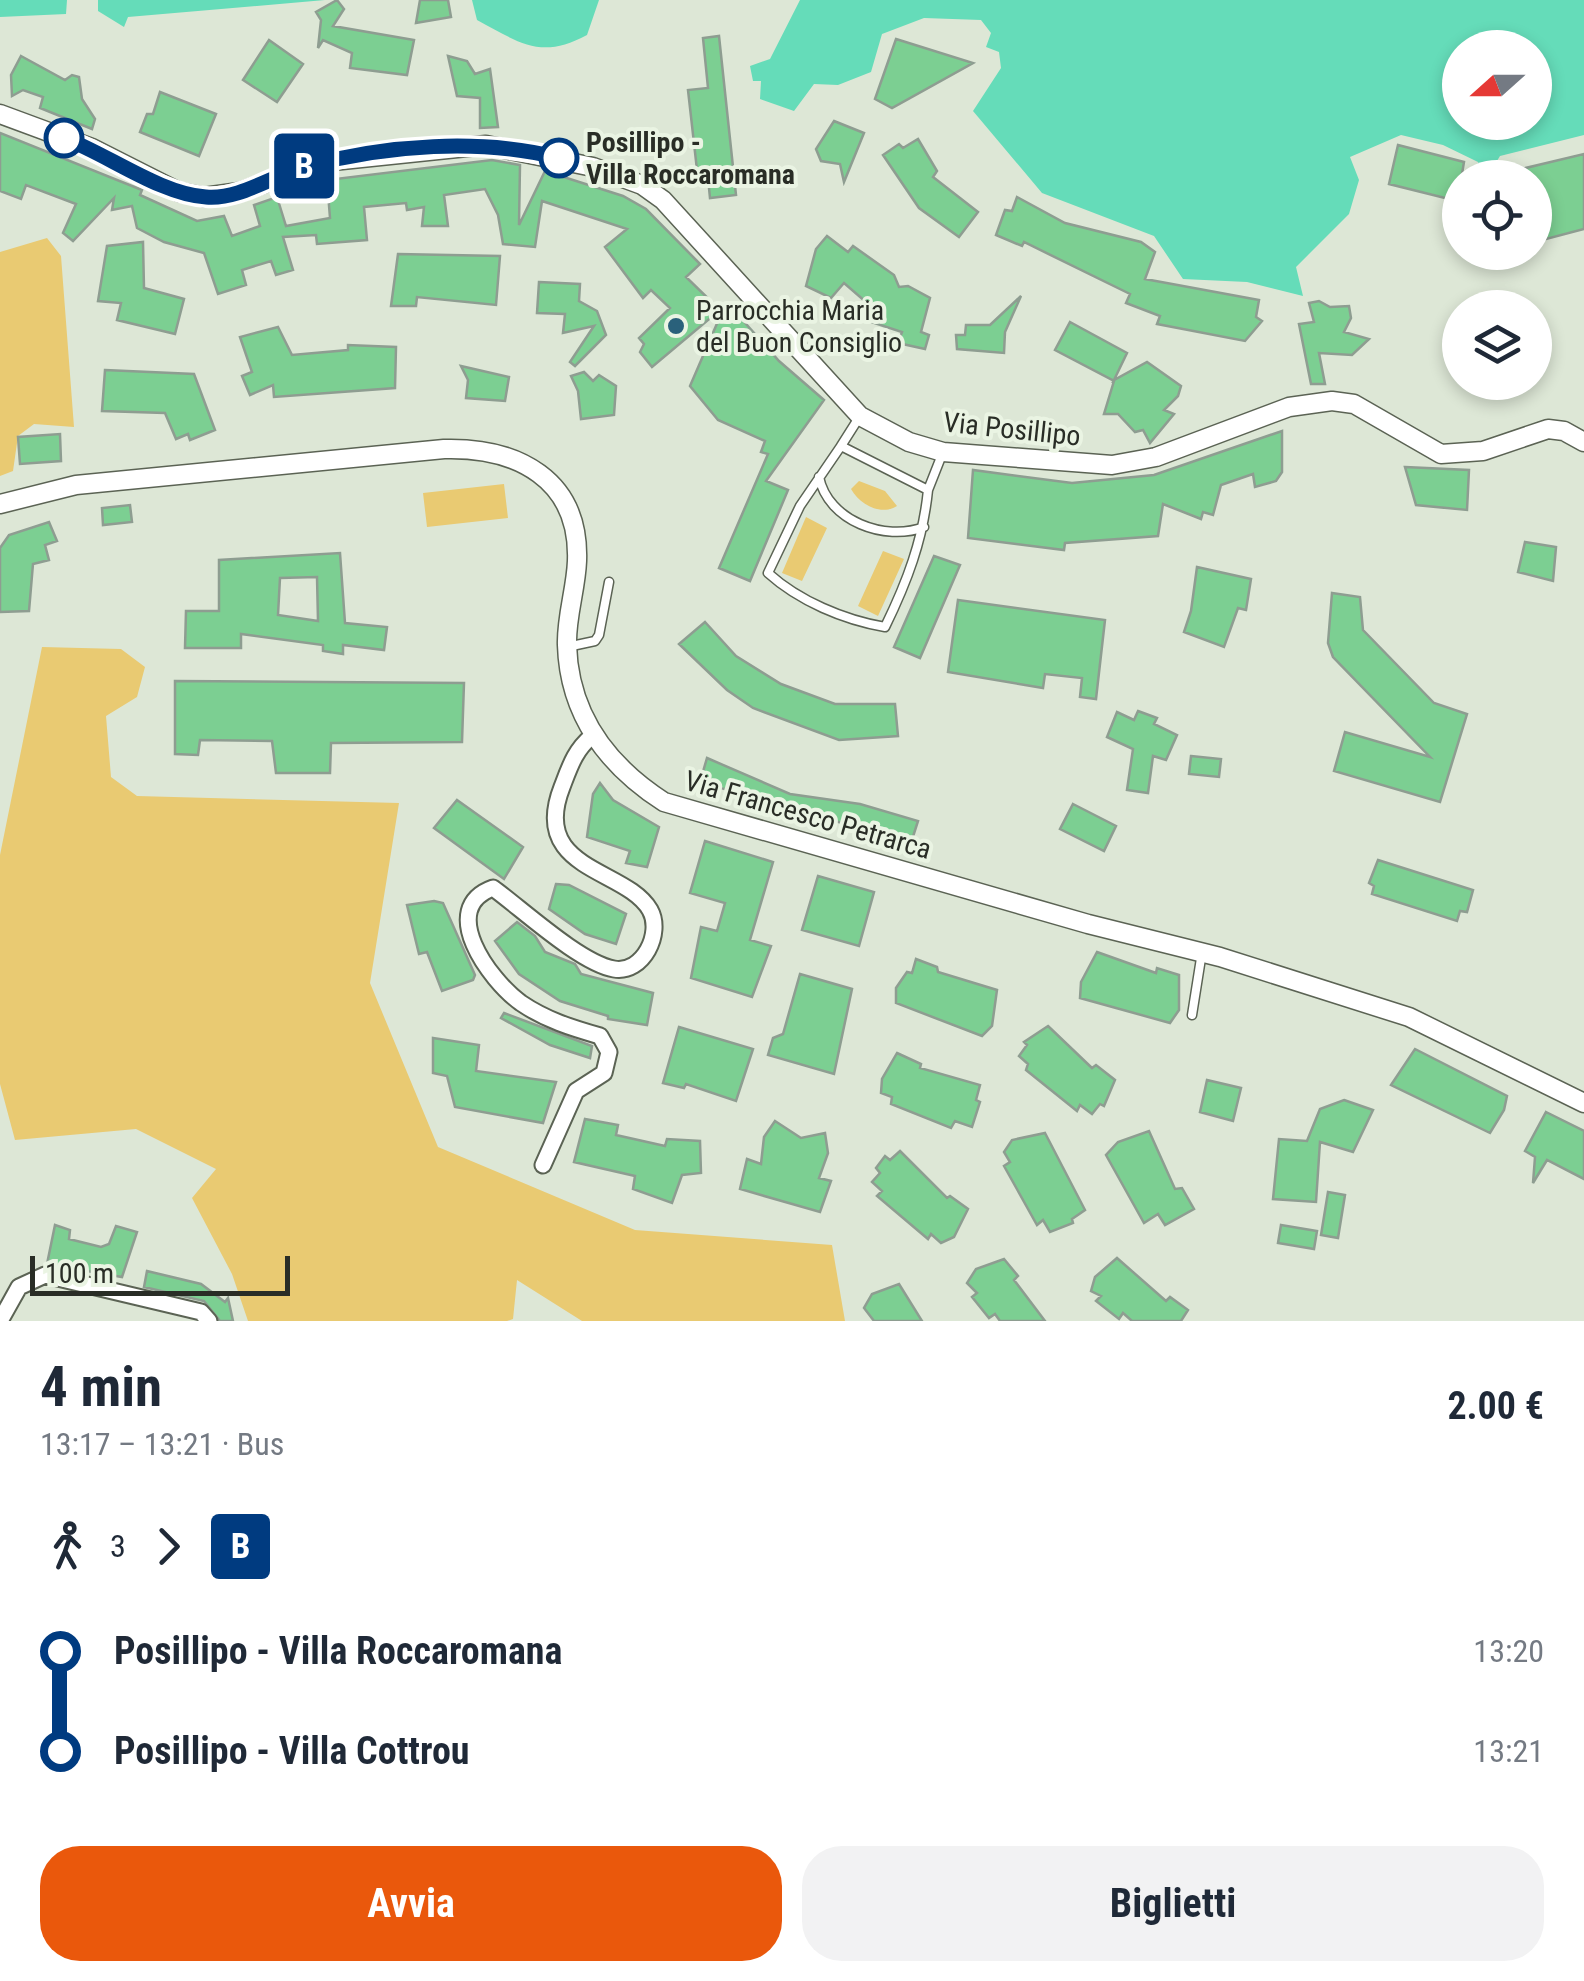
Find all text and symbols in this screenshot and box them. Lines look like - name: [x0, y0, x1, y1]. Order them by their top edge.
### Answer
- north arrow: [1442, 30, 1552, 140]
- map controls: [1442, 30, 1552, 400]
- unlabelled marker: [45, 119, 83, 157]
- place label: Posillipo - Villa Roccaromana: [586, 126, 795, 191]
- line badge: B: [272, 134, 336, 198]
- marker: Posillipo - Villa Roccaromana: [540, 139, 578, 177]
- text: B: [294, 146, 314, 187]
- button: locate: [1442, 160, 1552, 270]
- button: layers: [1442, 290, 1552, 400]
- place label: Parrocchia Maria del Buon Consiglio: [696, 294, 902, 359]
- marker: Parrocchia Maria del Buon Consiglio: [665, 315, 687, 337]
- street label: Via Posillipo: [942, 405, 1082, 453]
- street label: Via Francesco Petrarca: [681, 764, 935, 866]
- scale bar: [30, 1251, 290, 1296]
- text: 100 m: [45, 1257, 114, 1290]
- text: 4 min: [40, 1355, 162, 1419]
- text: 2.00 €: [1447, 1384, 1544, 1428]
- text: 13:17 – 13:21 · Bus: [40, 1425, 284, 1463]
- icon: walk: [40, 1519, 95, 1574]
- icon: forward: [141, 1519, 196, 1574]
- text: B: [231, 1526, 250, 1567]
- text: 3: [110, 1527, 126, 1565]
- text: Posillipo - Villa Roccaromana: [114, 1629, 562, 1673]
- text: 13:20: [1473, 1632, 1544, 1670]
- text: Posillipo - Villa Cottrou: [114, 1729, 469, 1773]
- text: 13:21: [1473, 1732, 1544, 1770]
- button: Avvia: [40, 1846, 782, 1961]
- button: Biglietti: [802, 1846, 1544, 1961]

